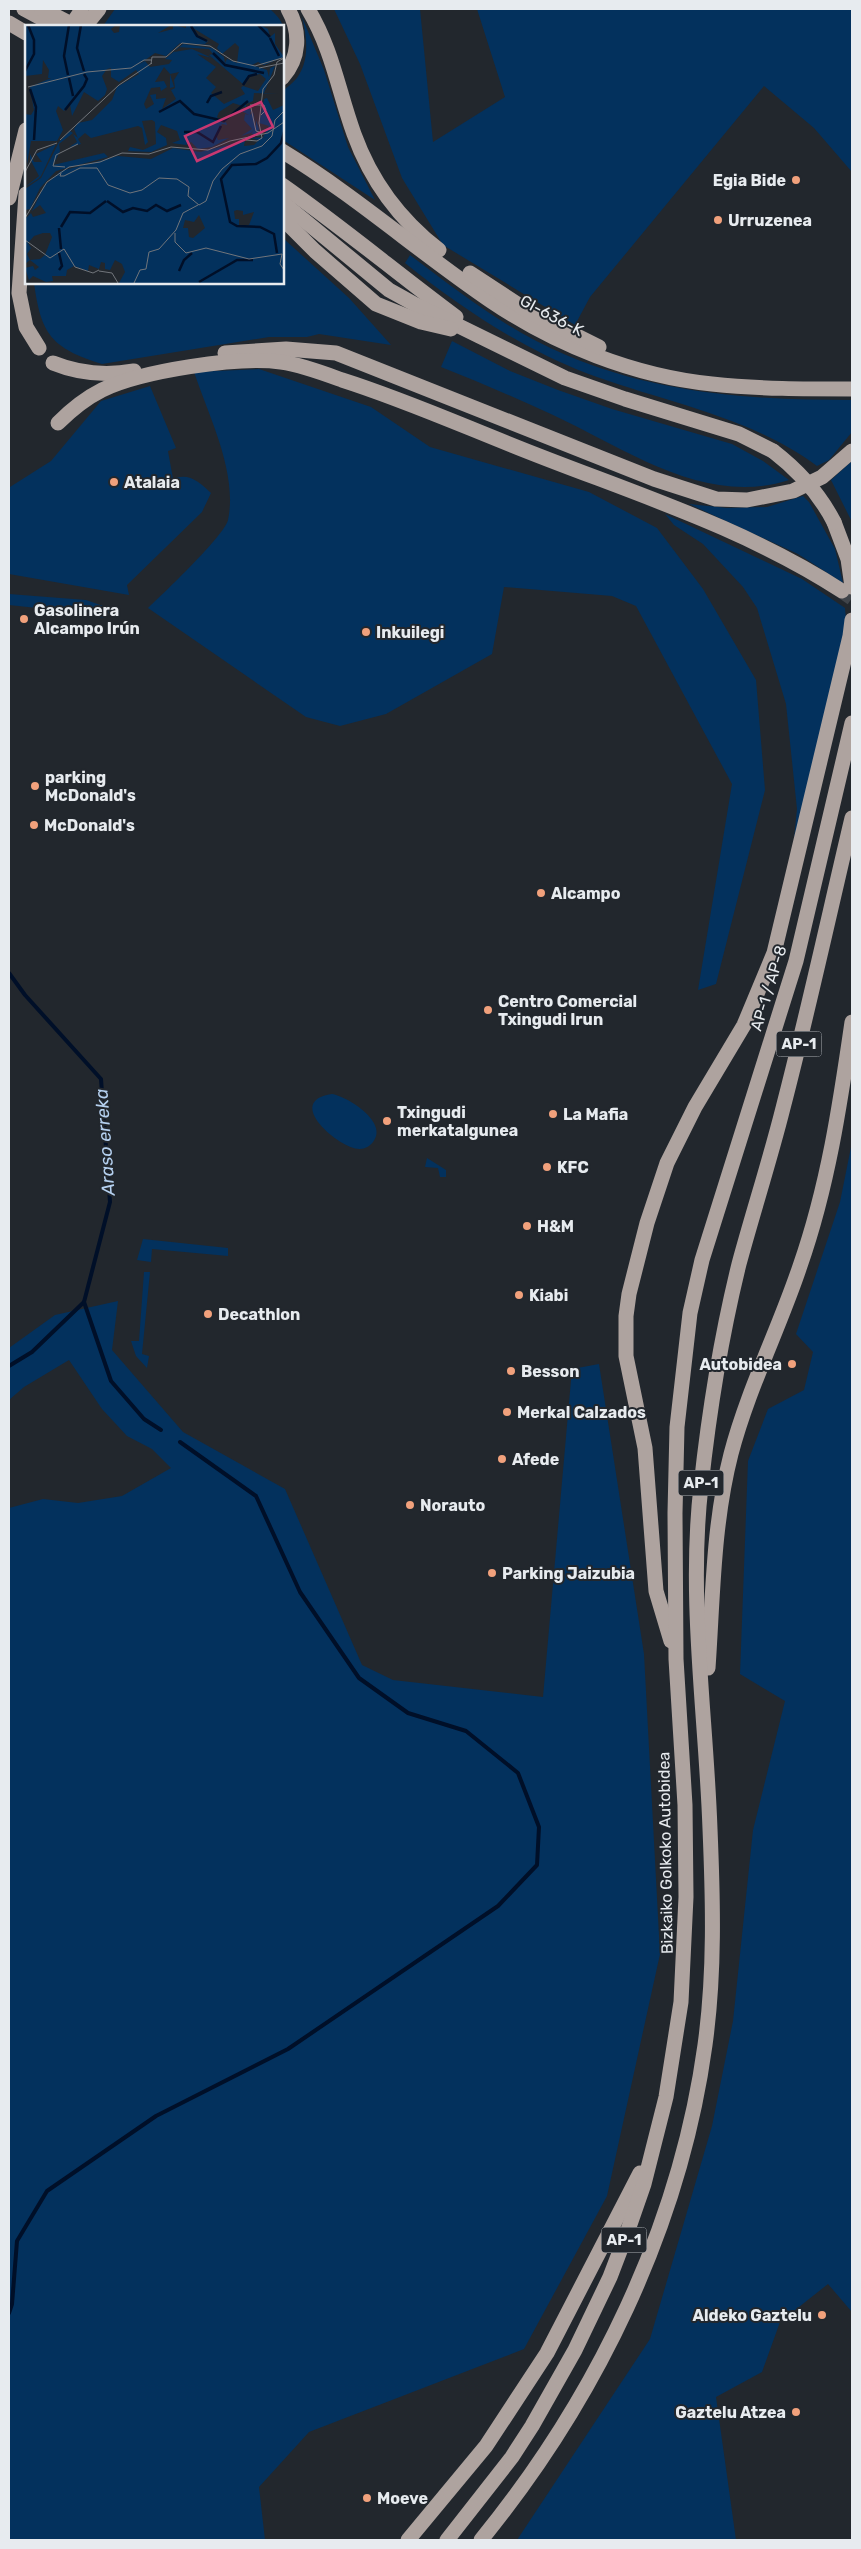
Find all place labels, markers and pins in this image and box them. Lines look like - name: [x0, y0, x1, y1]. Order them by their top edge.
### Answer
- place label: Egia Bide: [713, 171, 786, 190]
- marker: Egia Bide: [790, 174, 802, 186]
- place label: Urruzenea: [728, 211, 812, 230]
- marker: Urruzenea: [712, 214, 724, 226]
- place label: Atalaia: [124, 473, 180, 492]
- marker: Atalaia: [108, 476, 120, 488]
- place label: Gasolinera Alcampo Irún: [34, 601, 140, 638]
- marker: Gasolinera Alcampo Irún: [18, 613, 30, 625]
- place label: Inkuilegi: [376, 623, 444, 642]
- marker: Inkuilegi: [360, 626, 372, 638]
- place label: parking McDonald's: [45, 768, 136, 805]
- marker: parking McDonald's: [29, 780, 41, 792]
- place label: McDonald's: [44, 816, 135, 835]
- marker: McDonald's: [28, 819, 40, 831]
- place label: Alcampo: [551, 884, 621, 903]
- marker: Alcampo: [535, 887, 547, 899]
- place label: Centro Comercial Txingudi Irun: [498, 992, 637, 1029]
- marker: Centro Comercial Txingudi Irun: [482, 1004, 494, 1016]
- place label: Txingudi merkatalgunea: [397, 1103, 518, 1140]
- place label: La Mafia: [563, 1105, 628, 1124]
- marker: La Mafia: [547, 1108, 559, 1120]
- marker: Txingudi merkatalgunea: [381, 1115, 393, 1127]
- place label: KFC: [557, 1158, 589, 1177]
- marker: KFC: [541, 1161, 553, 1173]
- place label: H&M: [537, 1217, 574, 1236]
- marker: H&M: [521, 1220, 533, 1232]
- place label: Kiabi: [529, 1286, 568, 1305]
- marker: Kiabi: [513, 1289, 525, 1301]
- place label: Decathlon: [218, 1305, 300, 1324]
- marker: Decathlon: [202, 1308, 214, 1320]
- place label: Autobidea: [699, 1355, 782, 1374]
- marker: Autobidea: [786, 1358, 798, 1370]
- place label: Besson: [521, 1362, 580, 1381]
- marker: Besson: [505, 1365, 517, 1377]
- place label: Merkal Calzados: [517, 1403, 646, 1422]
- marker: Merkal Calzados: [501, 1406, 513, 1418]
- place label: Afede: [512, 1450, 559, 1469]
- marker: Afede: [496, 1453, 508, 1465]
- place label: Norauto: [420, 1496, 486, 1515]
- marker: Norauto: [404, 1499, 416, 1511]
- place label: Parking Jaizubia: [502, 1564, 635, 1583]
- marker: Parking Jaizubia: [486, 1567, 498, 1579]
- place label: Aldeko Gaztelu: [693, 2306, 812, 2325]
- marker: Aldeko Gaztelu: [816, 2309, 828, 2321]
- place label: Gaztelu Atzea: [675, 2403, 786, 2422]
- marker: Gaztelu Atzea: [790, 2406, 802, 2418]
- place label: Moeve: [377, 2489, 428, 2508]
- marker: Moeve: [361, 2492, 373, 2504]

